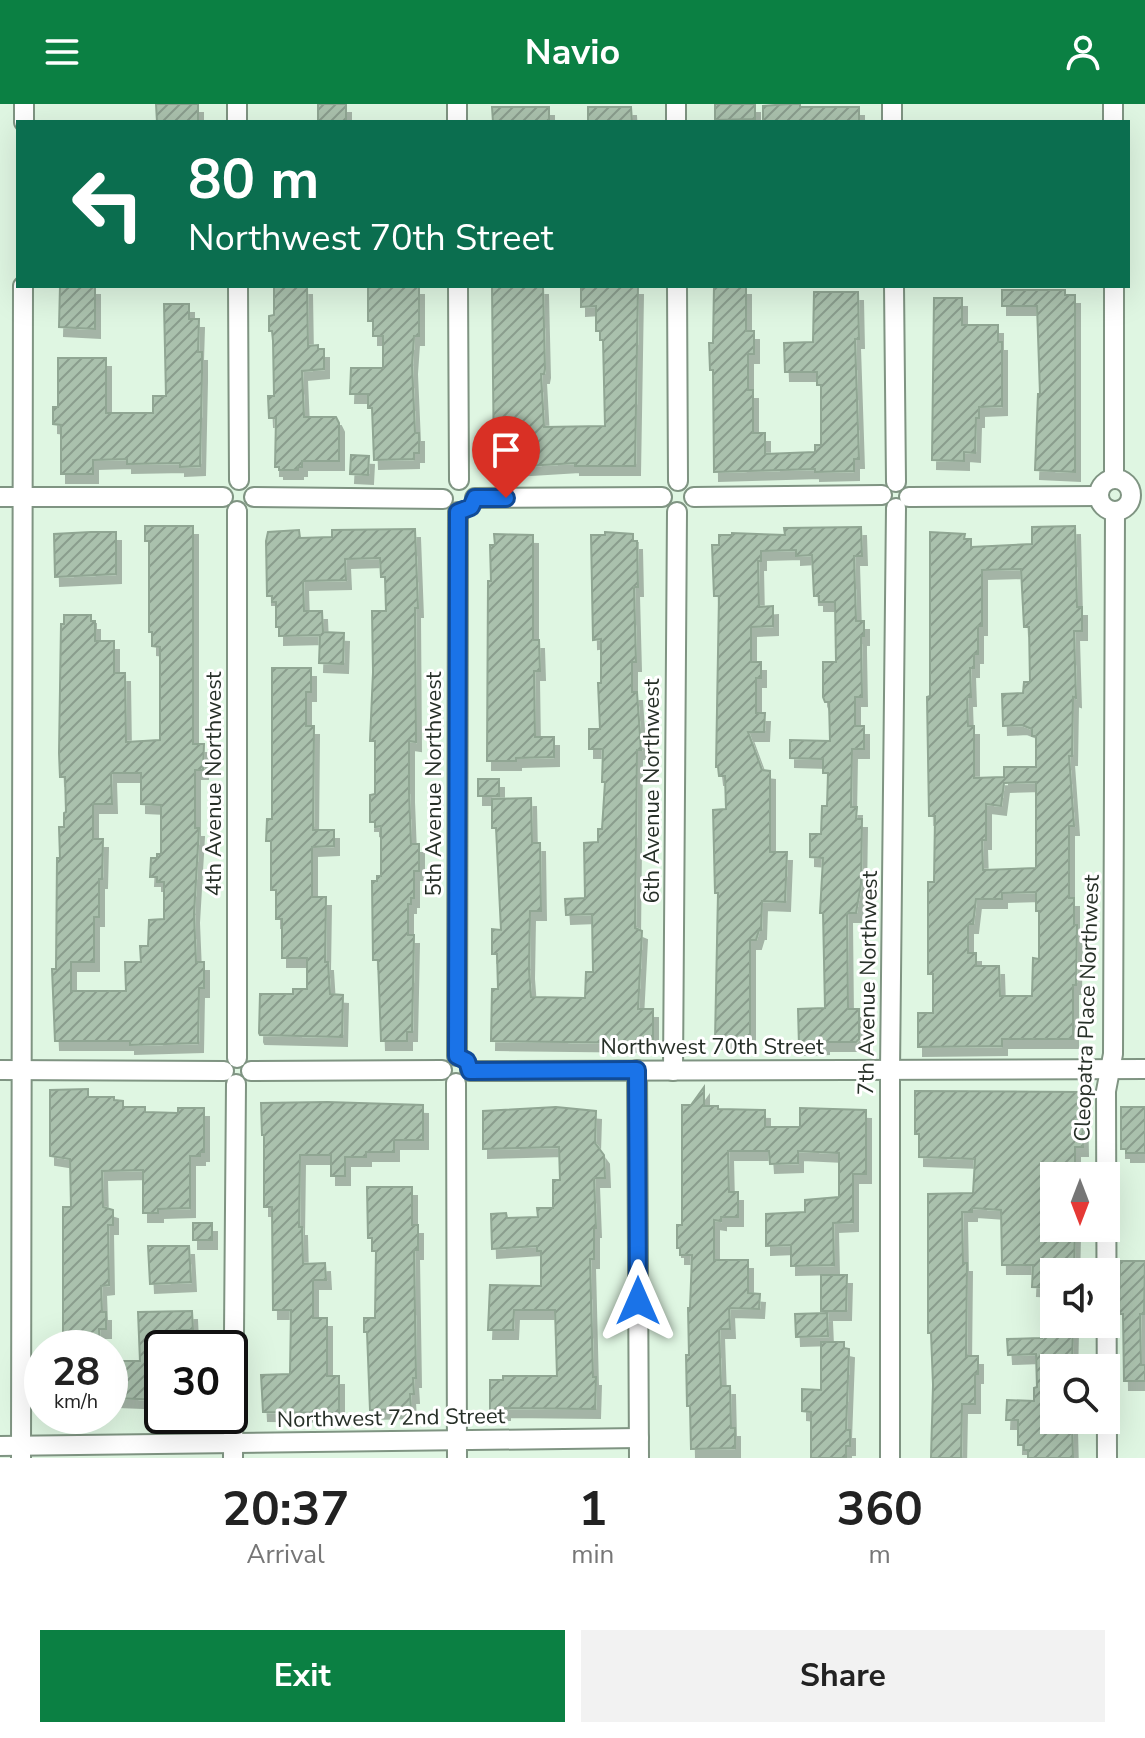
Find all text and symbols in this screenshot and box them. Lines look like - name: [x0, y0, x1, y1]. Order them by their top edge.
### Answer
- text: Navio: [525, 28, 620, 77]
- icon: menu: [40, 30, 84, 74]
- icon: person: [1061, 30, 1105, 74]
- text: 80 m: [188, 141, 319, 218]
- icon: left: [56, 152, 160, 256]
- text: Northwest 70th Street: [188, 214, 553, 263]
- pin: [472, 416, 540, 498]
- icon: arrive: [484, 428, 528, 472]
- street label: 4th Avenue Northwest: [199, 671, 229, 896]
- street label: 5th Avenue Northwest: [419, 671, 449, 896]
- street label: 6th Avenue Northwest: [637, 678, 667, 903]
- street label: 7th Avenue Northwest: [851, 870, 885, 1096]
- street label: Cleopatra Place Northwest: [1067, 874, 1107, 1142]
- street label: Northwest 70th Street: [600, 1032, 824, 1062]
- north arrow: [1040, 1162, 1120, 1242]
- map controls: [1040, 1162, 1120, 1434]
- button: sound: [1040, 1258, 1120, 1338]
- position arrow: [596, 1259, 680, 1343]
- speed limit sign: 30: [144, 1330, 248, 1434]
- text: 28: [52, 1345, 100, 1399]
- button: search: [1040, 1354, 1120, 1434]
- text: km/h: [54, 1388, 98, 1415]
- street label: Northwest 72nd Street: [277, 1401, 506, 1435]
- text: 20:37: [222, 1476, 349, 1542]
- text: 1: [578, 1476, 607, 1542]
- text: 360: [836, 1476, 923, 1542]
- text: Arrival: [247, 1537, 325, 1572]
- text: min: [571, 1537, 614, 1572]
- text: m: [869, 1537, 891, 1572]
- button: Exit: [40, 1630, 565, 1722]
- button: Share: [581, 1630, 1105, 1722]

